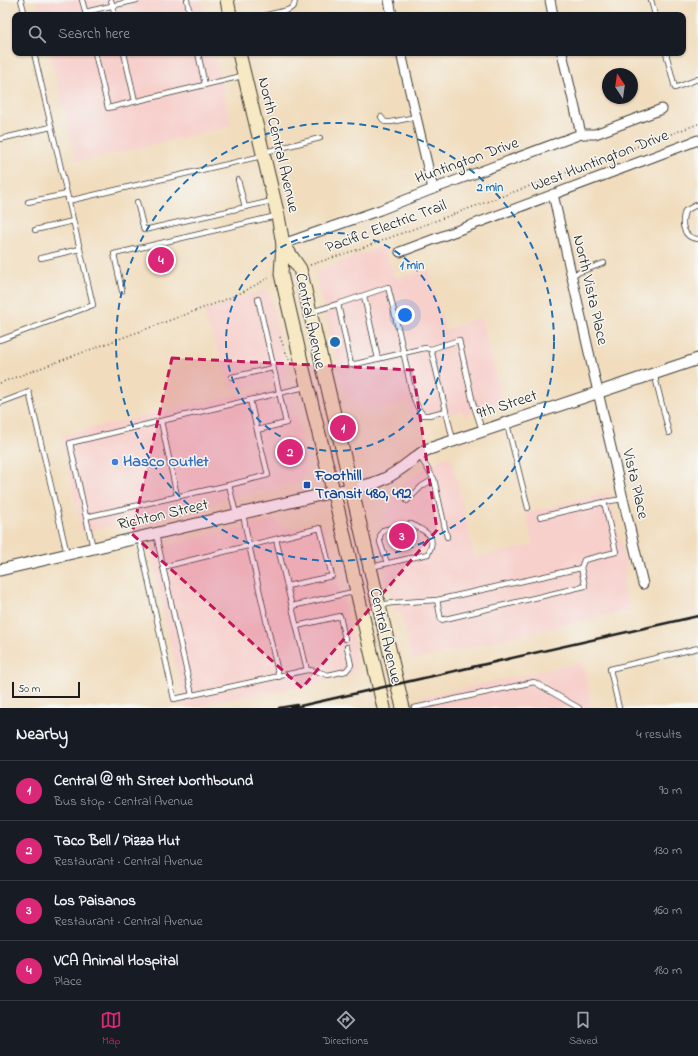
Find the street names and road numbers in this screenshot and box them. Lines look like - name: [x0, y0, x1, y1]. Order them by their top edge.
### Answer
- street label: North Central Avenue: [251, 75, 305, 216]
- street label: West Huntington Drive: [528, 123, 673, 198]
- street label: Huntington Drive: [412, 131, 523, 191]
- street label: Pacific Electric Trail: [322, 194, 450, 260]
- street label: North Vista Place: [566, 233, 615, 348]
- street label: Central Avenue: [288, 271, 332, 372]
- street label: 9th Street: [474, 384, 541, 426]
- street label: Vista Place: [615, 446, 655, 522]
- street label: Richton Street: [115, 493, 211, 537]
- street label: Central Avenue: [362, 586, 408, 687]

